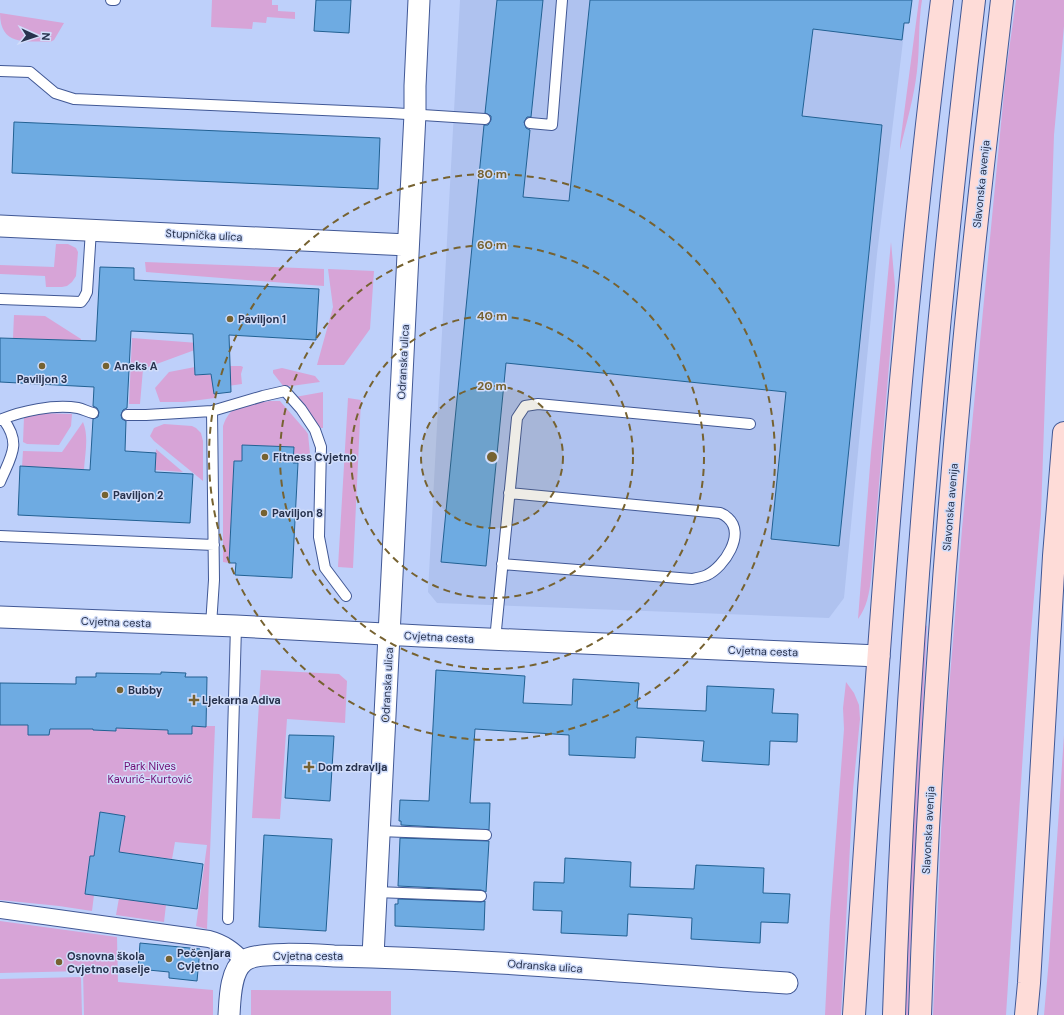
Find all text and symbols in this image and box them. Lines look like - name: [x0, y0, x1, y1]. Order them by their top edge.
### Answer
- north arrow: [16, 16, 56, 56]
- text: N: [39, 32, 53, 41]
- street label: Slavonska avenija: [969, 139, 993, 229]
- text: 80 m: [477, 166, 507, 182]
- street label: Stupnička ulica: [165, 226, 243, 244]
- text: 60 m: [477, 237, 507, 253]
- text: 40 m: [477, 308, 507, 324]
- place label: Paviljon 1: [238, 312, 286, 326]
- marker: Paviljon 1: [225, 314, 235, 324]
- street label: Odranska ulica: [394, 324, 412, 400]
- place label: Aneks A: [114, 359, 158, 373]
- marker: Paviljon 3: [37, 361, 47, 371]
- marker: Aneks A: [101, 361, 111, 371]
- place label: Paviljon 3: [17, 372, 67, 386]
- text: 20 m: [477, 378, 507, 394]
- place label: Fitness Cvjetno: [273, 450, 357, 464]
- centre of rings: [485, 450, 499, 464]
- marker: Fitness Cvjetno: [260, 452, 270, 462]
- street label: Slavonska avenija: [939, 463, 961, 551]
- place label: Paviljon 2: [113, 488, 163, 502]
- marker: Paviljon 2: [100, 490, 110, 500]
- place label: Paviljon 8: [272, 506, 323, 520]
- marker: Paviljon 8: [259, 508, 269, 518]
- street label: Cvjetna cesta: [81, 614, 151, 630]
- street label: Cvjetna cesta: [404, 628, 474, 646]
- street label: Cvjetna cesta: [728, 643, 798, 659]
- street label: Odranska ulica: [378, 647, 396, 723]
- place label: Bubby: [128, 683, 163, 697]
- marker: Bubby: [115, 685, 125, 695]
- place label: Ljekarna Adiva: [202, 693, 281, 707]
- marker: Ljekarna Adiva: [189, 695, 199, 705]
- park label: Park Nives Kavurić-Kurtović: [108, 759, 192, 786]
- place label: Dom zdravlja: [318, 760, 387, 774]
- marker: Dom zdravlja: [303, 761, 315, 773]
- street label: Slavonska avenija: [919, 786, 937, 874]
- place label: Pečenjara Cvjetno: [177, 946, 231, 973]
- place label: Osnovna škola Cvjetno naselje: [67, 949, 150, 976]
- street label: Cvjetna cesta: [273, 949, 343, 963]
- marker: Pečenjara Cvjetno: [164, 954, 174, 964]
- street label: Odranska ulica: [507, 956, 583, 976]
- marker: Osnovna škola Cvjetno naselje: [54, 957, 64, 967]

